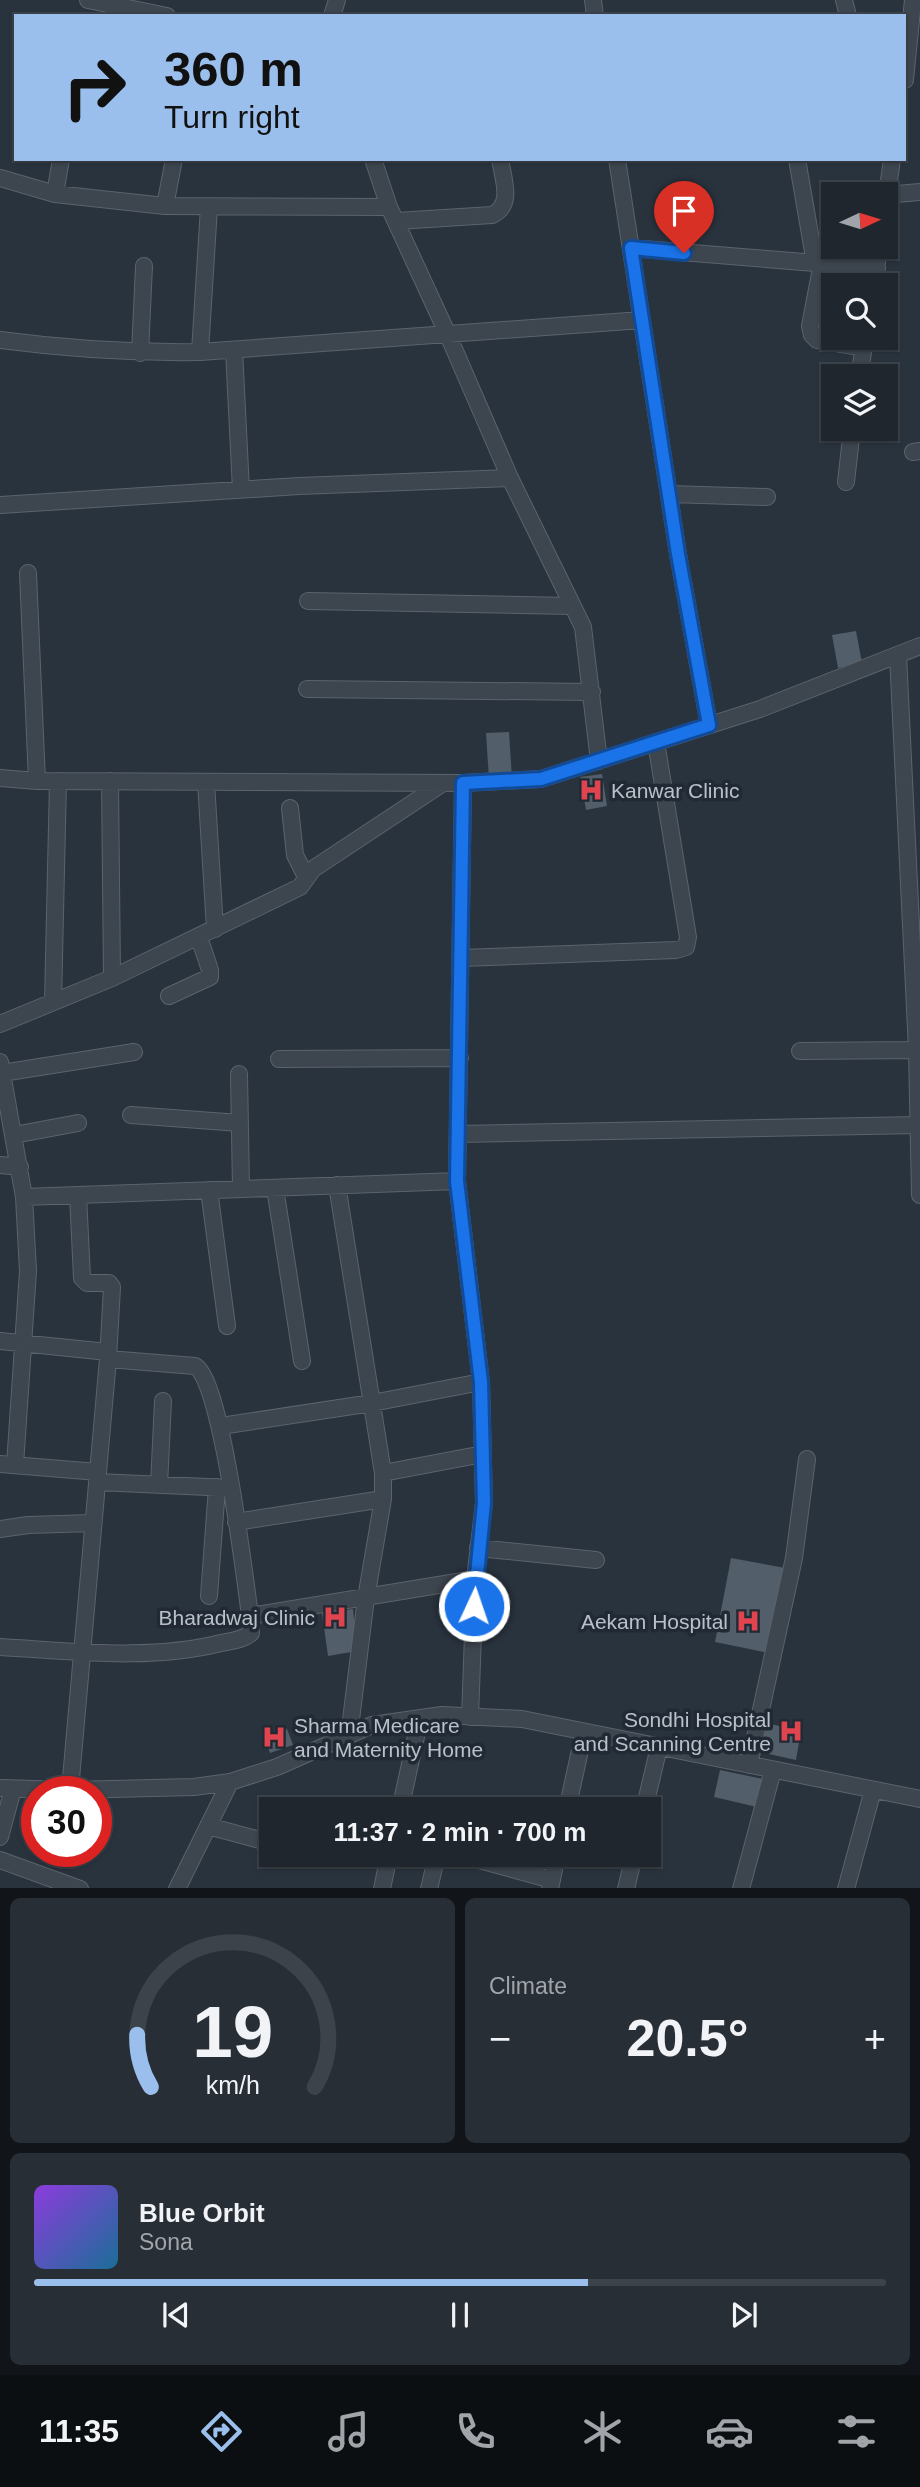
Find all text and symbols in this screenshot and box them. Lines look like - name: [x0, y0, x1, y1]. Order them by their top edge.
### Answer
- icon: right: [49, 42, 140, 133]
- text: 360 m: [164, 42, 303, 96]
- text: Turn right: [164, 99, 300, 135]
- pin: [654, 181, 714, 253]
- north arrow: [821, 182, 898, 259]
- map controls: [821, 182, 898, 441]
- icon: arrive: [665, 192, 703, 230]
- button: search: [821, 273, 898, 350]
- button: layers: [821, 364, 898, 441]
- hospital icon: Kanwar Clinic: [577, 776, 605, 804]
- place label: Kanwar Clinic: [611, 779, 739, 802]
- position arrow: [437, 1569, 511, 1643]
- hospital icon: Bharadwaj Clinic: [321, 1603, 349, 1631]
- place label: Bharadwaj Clinic: [159, 1606, 315, 1629]
- hospital icon: Aekam Hospital: [734, 1607, 762, 1635]
- place label: Aekam Hospital: [581, 1610, 728, 1633]
- place label: Sondhi Hospital and Scanning Centre: [574, 1708, 771, 1755]
- place label: Sharma Medicare and Maternity Home: [294, 1714, 483, 1761]
- hospital icon: Sondhi Hospital and Scanning Centre: [777, 1717, 805, 1745]
- hospital icon: Sharma Medicare and Maternity Home: [260, 1723, 288, 1751]
- speed limit sign: 30: [21, 1776, 112, 1867]
- text: 11:37 · 2 min · 700 m: [334, 1817, 586, 1847]
- text: Climate: [489, 1973, 567, 1999]
- text: 19: [192, 1991, 273, 2072]
- text: 20.5°: [626, 2009, 749, 2067]
- text: −: [489, 2018, 511, 2060]
- text: +: [864, 2018, 886, 2060]
- text: km/h: [205, 2070, 260, 2098]
- text: Blue Orbit: [139, 2198, 265, 2228]
- text: Sona: [139, 2229, 193, 2255]
- icon: previous: [157, 2296, 195, 2334]
- icon: pause: [441, 2296, 479, 2334]
- icon: next: [725, 2296, 763, 2334]
- icon: directions: [197, 2407, 246, 2456]
- icon: music: [324, 2407, 373, 2456]
- icon: phone: [451, 2407, 500, 2456]
- icon: climate: [578, 2407, 627, 2456]
- icon: car: [705, 2407, 754, 2456]
- icon: filters: [832, 2407, 881, 2456]
- text: 11:35: [39, 2413, 119, 2449]

